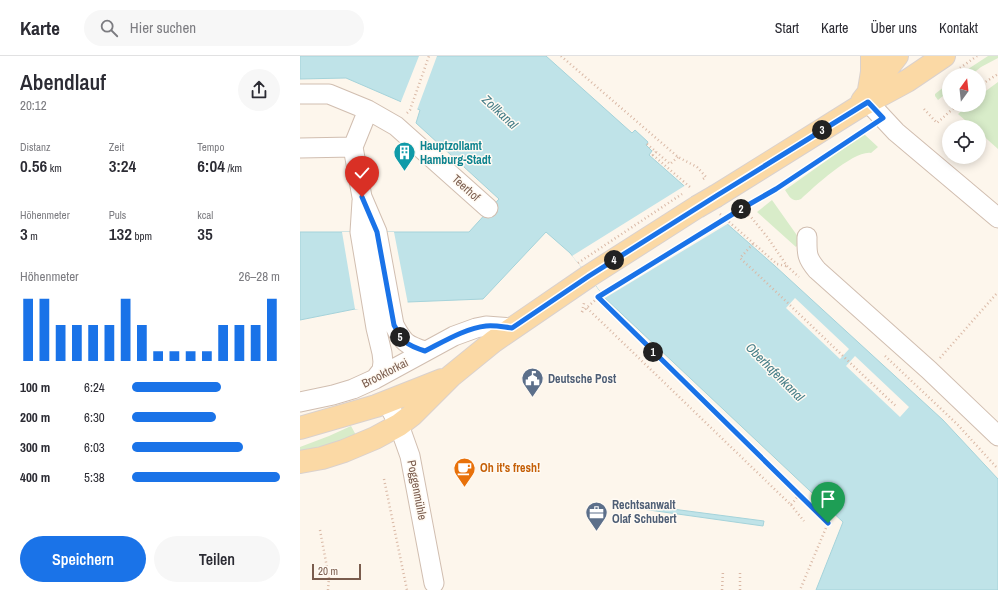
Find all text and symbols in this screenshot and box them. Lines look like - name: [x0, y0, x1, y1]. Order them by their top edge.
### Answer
- search box: [84, 10, 364, 46]
- text: Karte: [20, 15, 60, 41]
- icon: search: [98, 17, 120, 39]
- text: Hier suchen: [130, 17, 196, 38]
- text: Start: [775, 19, 799, 37]
- text: Karte: [821, 19, 848, 37]
- text: Über uns: [870, 19, 917, 37]
- text: Kontakt: [939, 19, 978, 37]
- text: Abendlauf: [20, 67, 106, 97]
- north arrow: [942, 68, 986, 112]
- map controls: [942, 68, 986, 164]
- button: share: [238, 69, 280, 111]
- water label: Zollkanal: [478, 91, 522, 133]
- text: 20:12: [20, 97, 47, 114]
- pin: 3: [812, 120, 832, 140]
- button: locate: [942, 120, 986, 164]
- text: 3: [819, 123, 825, 137]
- place label: Hauptzollamt Hamburg-Stadt: [420, 138, 492, 168]
- text: Distanz: [20, 140, 51, 154]
- text: Zeit: [109, 140, 124, 154]
- text: Tempo: [197, 140, 224, 154]
- building icon: Hauptzollamt Hamburg-Stadt: [391, 140, 417, 173]
- text: 0.56: [20, 154, 47, 177]
- text: 3:24: [109, 154, 136, 177]
- text: 6:04: [197, 154, 225, 177]
- pin: [345, 156, 379, 197]
- text: km: [47, 161, 62, 175]
- text: /km: [225, 161, 242, 175]
- icon: check: [351, 162, 373, 184]
- street label: Teerhof: [448, 171, 484, 205]
- pin: 2: [731, 199, 751, 219]
- text: 2: [738, 202, 744, 216]
- text: Höhenmeter: [20, 208, 70, 222]
- text: Puls: [109, 208, 126, 222]
- text: kcal: [197, 208, 213, 222]
- text: 3: [20, 222, 28, 245]
- text: 132: [109, 222, 132, 245]
- text: 35: [197, 222, 213, 245]
- text: m: [28, 229, 38, 243]
- text: bpm: [132, 229, 152, 243]
- pin: 4: [604, 250, 624, 270]
- text: 4: [611, 253, 617, 267]
- text: Höhenmeter: [20, 268, 79, 285]
- text: 26–28 m: [239, 268, 280, 285]
- pin: 5: [390, 327, 410, 347]
- text: 5: [397, 330, 403, 344]
- water label: Oberhafenkanal: [742, 339, 808, 405]
- pin: 1: [643, 342, 663, 362]
- text: 1: [650, 345, 656, 359]
- street label: Brooktorkai: [359, 354, 411, 392]
- public building icon: Deutsche Post: [519, 366, 545, 399]
- place label: Deutsche Post: [548, 371, 617, 387]
- text: 100 m: [20, 379, 50, 396]
- text: 6:24: [84, 379, 105, 396]
- text: 200 m: [20, 409, 50, 426]
- text: 6:30: [84, 409, 105, 426]
- text: 300 m: [20, 439, 50, 456]
- text: 6:03: [84, 439, 105, 456]
- cafe icon: Oh it's fresh!: [451, 455, 477, 488]
- street label: Poggenmühle: [403, 459, 431, 521]
- place label: Oh it's fresh!: [480, 460, 540, 476]
- text: 400 m: [20, 469, 50, 486]
- text: 5:38: [84, 469, 105, 486]
- pin: [811, 482, 845, 523]
- icon: arrive: [817, 488, 839, 510]
- place label: Rechtsanwalt Olaf Schubert: [612, 497, 677, 527]
- office icon: Rechtsanwalt Olaf Schubert: [584, 499, 610, 532]
- button: Speichern: [20, 536, 146, 582]
- button: Teilen: [154, 536, 280, 582]
- scale bar: [312, 562, 361, 581]
- text: 20 m: [318, 564, 338, 578]

